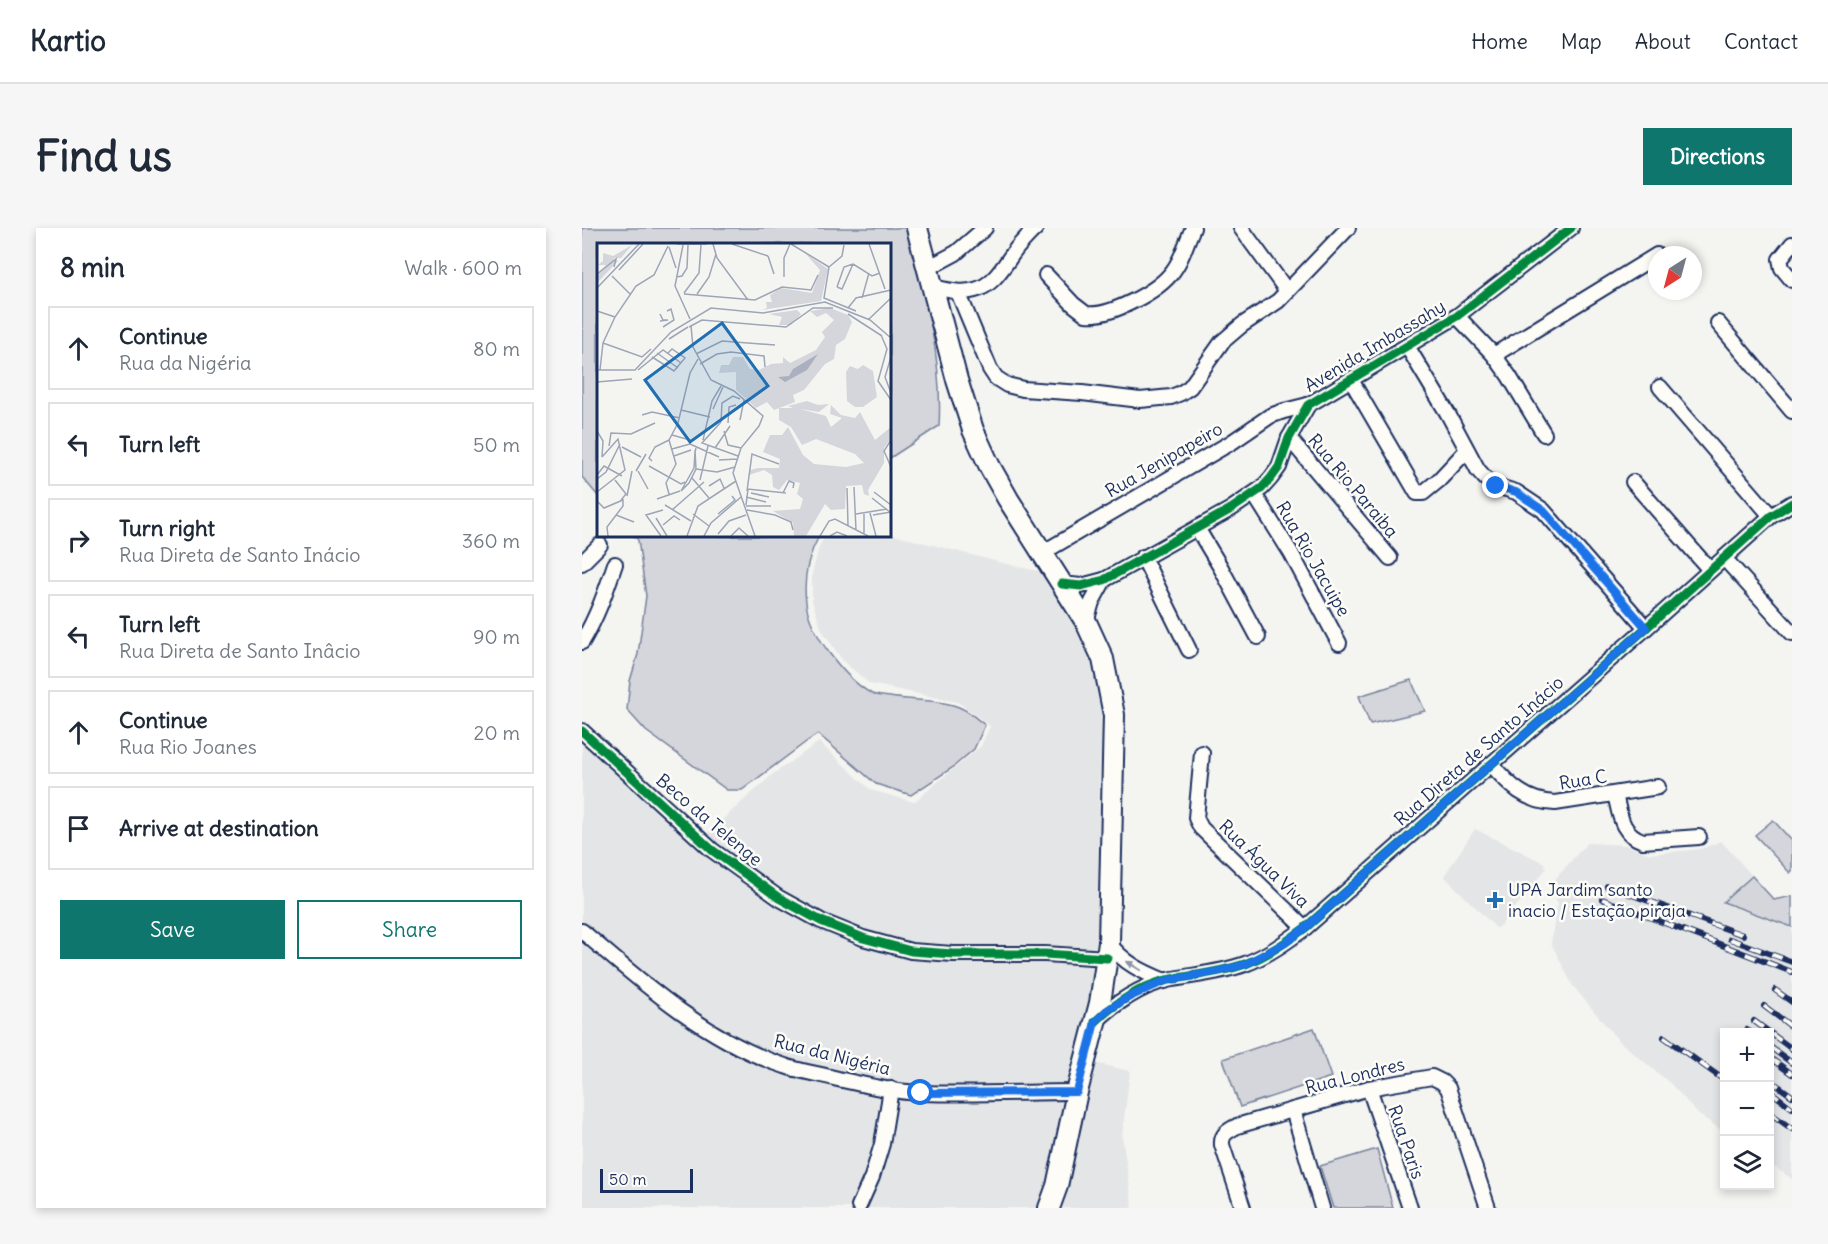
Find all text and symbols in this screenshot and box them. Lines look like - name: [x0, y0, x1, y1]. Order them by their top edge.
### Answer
- text: Kartio: [30, 23, 106, 59]
- text: Home: [1471, 28, 1528, 55]
- text: Map: [1561, 28, 1602, 55]
- text: About: [1635, 28, 1691, 55]
- text: Contact: [1724, 28, 1798, 55]
- button: Directions: [1643, 128, 1792, 185]
- text: Find us: [36, 130, 172, 182]
- inset map: [597, 243, 891, 537]
- north arrow: [1648, 246, 1702, 300]
- text: 8 min: [60, 251, 125, 284]
- text: Walk · 600 m: [404, 255, 522, 280]
- street label: Avenida Imbassahy: [1300, 294, 1449, 397]
- text: Continue: [119, 322, 208, 350]
- icon: ahead: [62, 332, 95, 365]
- text: 80 m: [473, 336, 520, 361]
- text: Rua da Nigéria: [119, 350, 252, 375]
- street label: Rua Jenipapeiro: [1101, 417, 1226, 502]
- icon: left: [62, 428, 95, 461]
- street label: Rua Rio Paraiba: [1303, 429, 1404, 542]
- text: Turn left: [119, 430, 200, 458]
- text: 50 m: [473, 432, 520, 457]
- route end: [1482, 472, 1508, 498]
- street label: Rua Rio Jacuipe: [1271, 497, 1356, 620]
- text: Turn right: [119, 514, 215, 542]
- icon: right: [62, 524, 95, 557]
- text: 360 m: [462, 528, 520, 553]
- text: Rua Direta de Santo Inácio: [119, 542, 361, 567]
- text: Turn left: [119, 610, 200, 638]
- icon: left: [62, 620, 95, 653]
- text: 90 m: [473, 624, 520, 649]
- text: Rua Direta de Santo Inâcio: [119, 638, 361, 663]
- street label: Rua Direta de Santo Inácio: [1389, 671, 1568, 831]
- text: Continue: [119, 706, 208, 734]
- icon: ahead: [62, 716, 95, 749]
- text: 20 m: [474, 720, 520, 745]
- text: Rua Rio Joanes: [119, 734, 257, 759]
- street label: Rua C: [1557, 764, 1609, 795]
- street label: Beco da Telenge: [651, 768, 767, 871]
- icon: arrive: [62, 812, 95, 845]
- text: Arrive at destination: [119, 814, 319, 842]
- street label: Rua Água Viva: [1214, 815, 1314, 913]
- place label: UPA Jardim santo inacio / Estação piraja: [1508, 878, 1686, 922]
- marker: UPA Jardim santo inacio / Estação piraja: [1486, 891, 1504, 909]
- button: Save: [60, 900, 285, 959]
- button: Share: [297, 900, 522, 959]
- one-way arrow: [1126, 960, 1142, 971]
- map controls: [1720, 1028, 1774, 1190]
- button: +: [1720, 1028, 1774, 1082]
- street label: Rua da Nigéria: [771, 1029, 893, 1080]
- street label: Rua Londres: [1303, 1052, 1407, 1099]
- route start: [907, 1079, 933, 1105]
- button: −: [1720, 1082, 1774, 1136]
- street label: Rua Paris: [1383, 1102, 1430, 1182]
- button: layers: [1720, 1136, 1774, 1190]
- scale bar: [600, 1166, 693, 1194]
- text: 50 m: [609, 1169, 647, 1189]

